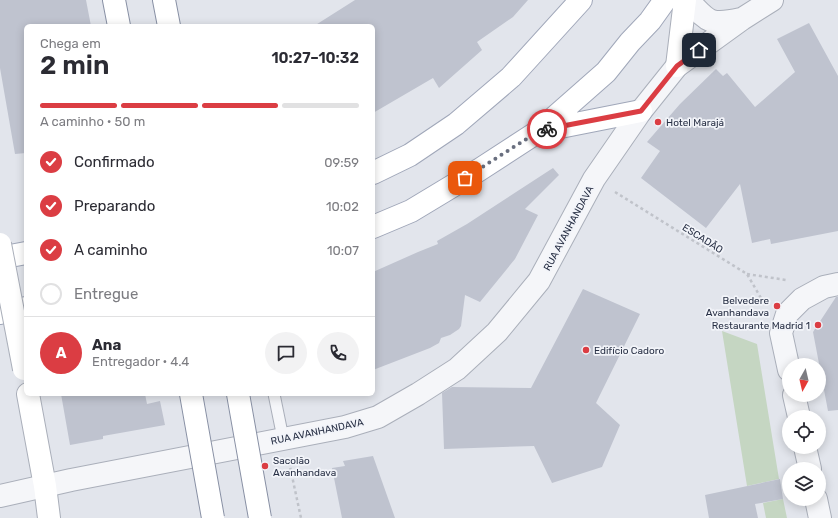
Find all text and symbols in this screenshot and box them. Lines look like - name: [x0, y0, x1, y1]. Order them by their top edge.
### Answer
- pin: [682, 33, 716, 67]
- text: Chega em: [40, 36, 101, 51]
- icon: home: [688, 39, 710, 61]
- text: 10:27–10:32: [271, 49, 359, 67]
- text: 2 min: [40, 50, 109, 81]
- courier: [527, 109, 567, 149]
- text: A caminho · 50 m: [40, 114, 145, 129]
- marker: Hotel Marajá: [653, 117, 663, 127]
- place label: Hotel Marajá: [666, 117, 724, 129]
- icon: bike: [536, 118, 558, 140]
- icon: check: [40, 151, 62, 173]
- text: Confirmado: [74, 153, 155, 171]
- text: 09:59: [324, 155, 359, 170]
- pin: [448, 161, 482, 195]
- icon: bag: [454, 167, 476, 189]
- street label: RUA AVANHANDAVA: [541, 184, 597, 273]
- icon: check: [40, 195, 62, 217]
- text: Preparando: [74, 197, 155, 215]
- text: 10:02: [326, 199, 359, 214]
- street label: ESCADÃO: [680, 222, 725, 256]
- icon: check: [40, 239, 62, 261]
- text: A caminho: [74, 241, 148, 259]
- text: 10:07: [327, 243, 359, 258]
- text: Entregue: [74, 285, 138, 303]
- place label: Belvedere Avanhandava: [706, 295, 769, 319]
- marker: Belvedere Avanhandava: [772, 301, 782, 311]
- place label: Restaurante Madrid 1: [712, 320, 810, 332]
- marker: Restaurante Madrid 1: [813, 320, 823, 330]
- button: chat: [265, 332, 307, 374]
- button: phone: [317, 332, 359, 374]
- text: Ana: [92, 336, 121, 354]
- text: A: [56, 344, 66, 362]
- marker: Edifício Cadoro: [581, 345, 591, 355]
- place label: Edifício Cadoro: [594, 345, 664, 357]
- text: Entregador · 4.4: [92, 354, 189, 369]
- north arrow: [782, 358, 826, 402]
- map controls: [782, 358, 826, 506]
- button: locate: [782, 410, 826, 454]
- street label: RUA AVANHANDAVA: [270, 416, 365, 448]
- place label: Sacolão Avanhandava: [273, 455, 336, 479]
- marker: Sacolão Avanhandava: [260, 461, 270, 471]
- button: layers: [782, 462, 826, 506]

